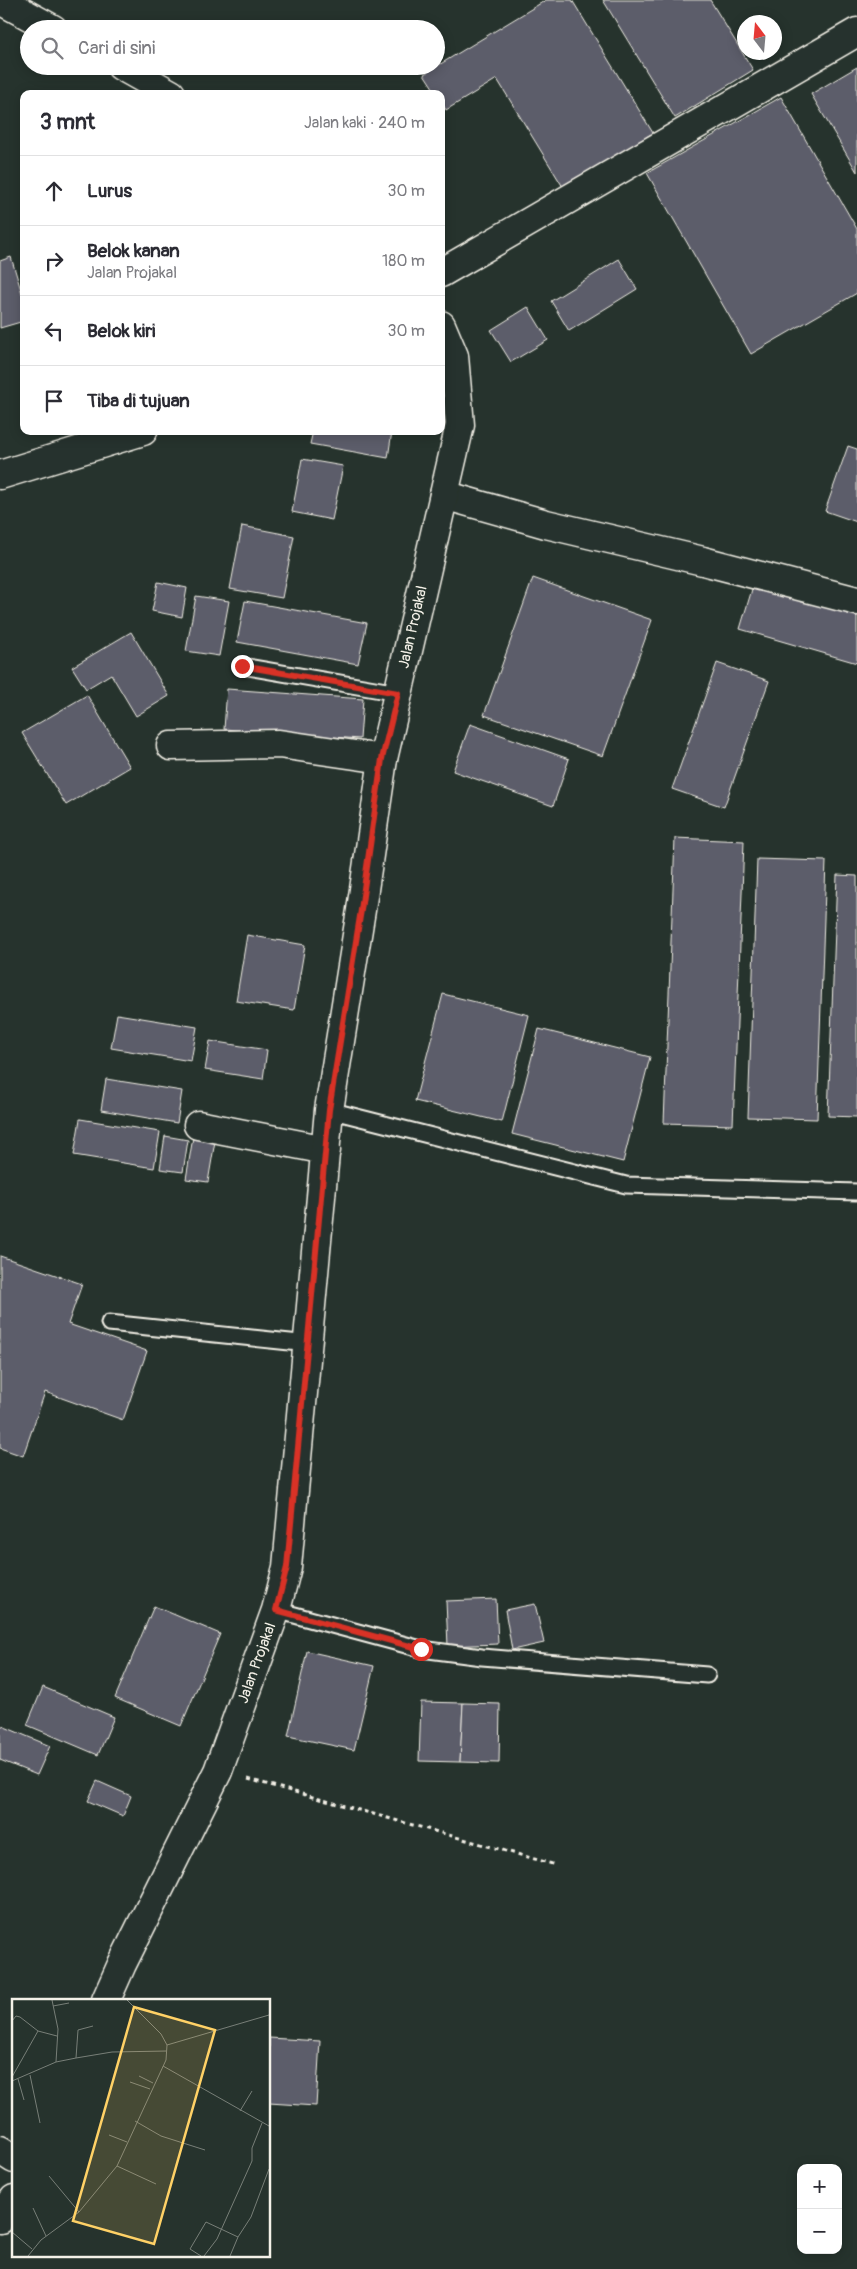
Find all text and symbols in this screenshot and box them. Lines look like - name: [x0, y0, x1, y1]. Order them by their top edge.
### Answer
- north arrow: [737, 15, 782, 60]
- search box: [20, 20, 445, 75]
- icon: search: [38, 34, 66, 62]
- text: Cari di sini: [78, 36, 155, 60]
- text: 3 mnt: [40, 109, 95, 136]
- text: Jalan kaki · 240 m: [304, 113, 425, 133]
- icon: ahead: [40, 177, 68, 205]
- text: Lurus: [87, 179, 132, 203]
- text: 30 m: [387, 181, 425, 201]
- text: Belok kanan: [87, 239, 180, 263]
- icon: right: [40, 247, 68, 275]
- text: 180 m: [382, 251, 425, 271]
- text: Jalan Projakal: [87, 263, 177, 283]
- icon: left: [40, 317, 68, 345]
- text: Belok kiri: [87, 319, 155, 343]
- text: 30 m: [387, 321, 425, 341]
- icon: arrive: [40, 387, 68, 415]
- text: Tiba di tujuan: [87, 389, 190, 413]
- street label: Jalan Projakal: [394, 584, 432, 670]
- route end: [231, 655, 254, 678]
- street label: Jalan Projakal: [234, 1620, 280, 1706]
- route start: [410, 1638, 433, 1661]
- inset map: [12, 1999, 270, 2256]
- map controls: [797, 2164, 842, 2254]
- button: +: [797, 2164, 842, 2209]
- button: −: [797, 2209, 842, 2254]

